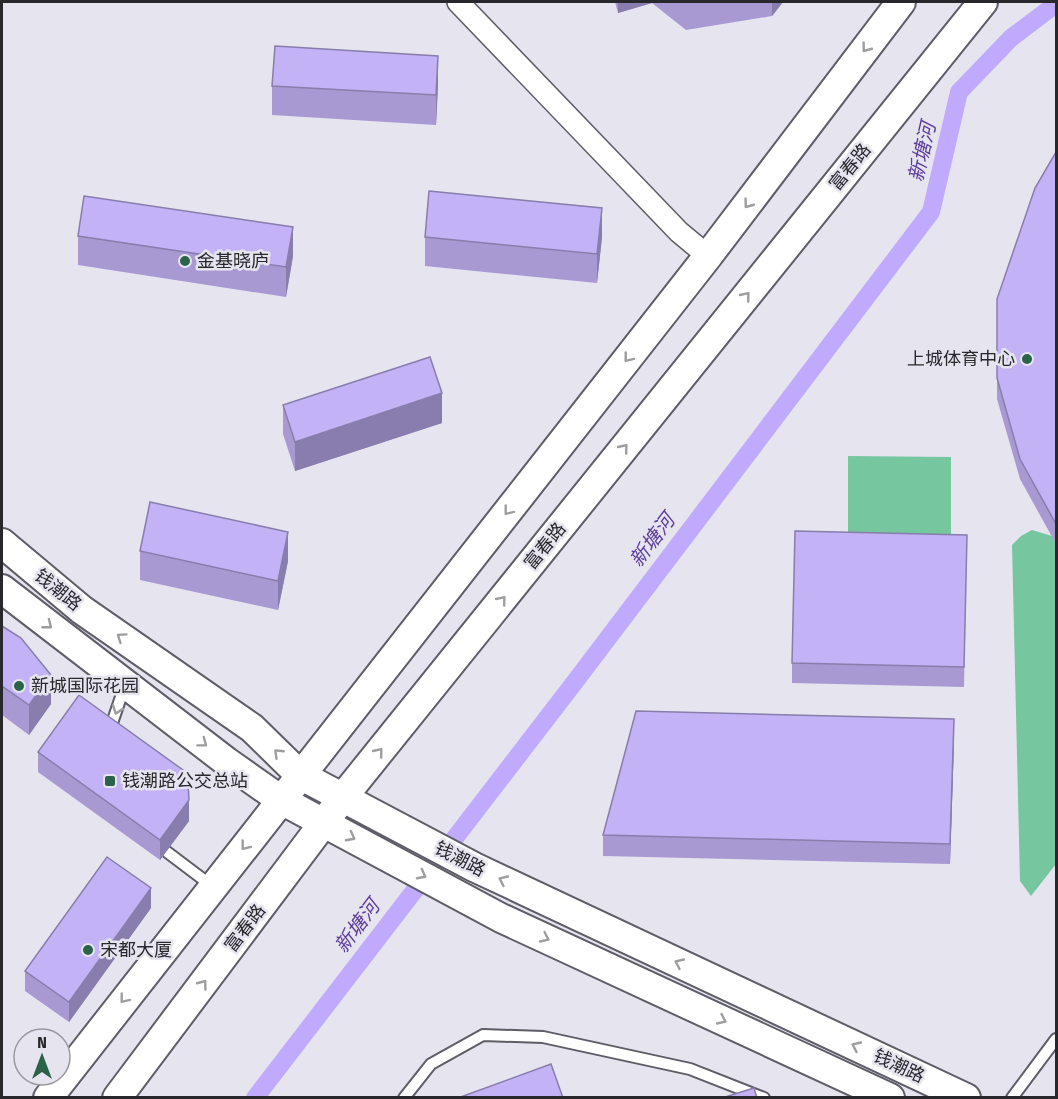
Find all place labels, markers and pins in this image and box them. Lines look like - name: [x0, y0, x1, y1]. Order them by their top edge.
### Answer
- place label: 金基晓庐: [197, 250, 269, 272]
- marker: 金基晓庐: [178, 254, 192, 268]
- place label: 上城体育中心: [907, 348, 1015, 370]
- marker: 上城体育中心: [1020, 352, 1034, 366]
- place label: 新城国际花园: [31, 675, 139, 697]
- marker: 新城国际花园: [12, 679, 26, 693]
- place label: 钱潮路公交总站: [122, 770, 248, 792]
- marker: 钱潮路公交总站: [103, 774, 117, 788]
- place label: 宋都大厦: [100, 939, 172, 961]
- marker: 宋都大厦: [81, 943, 95, 957]

